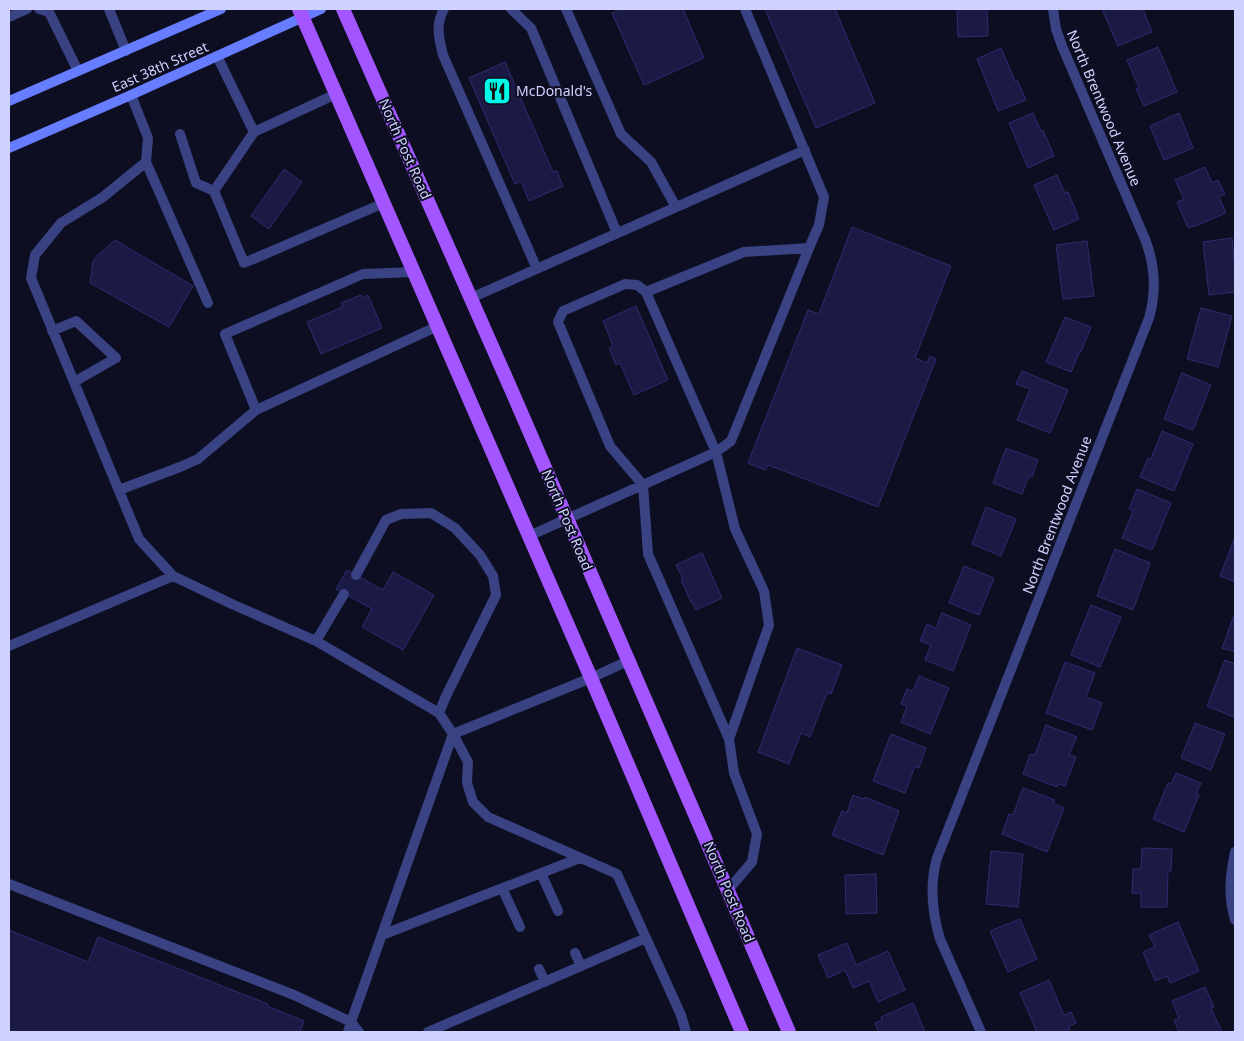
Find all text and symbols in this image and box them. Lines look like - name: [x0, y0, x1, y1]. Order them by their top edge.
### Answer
- street label: North Brentwood Avenue: [1063, 27, 1146, 189]
- street label: East 38th Street: [109, 37, 211, 96]
- restaurant icon: McDonald's: [482, 76, 512, 106]
- place label: McDonald's: [516, 81, 593, 100]
- street label: North Post Road: [375, 95, 436, 202]
- street label: North Brentwood Avenue: [1018, 433, 1096, 597]
- street label: North Post Road: [538, 466, 597, 573]
- street label: North Post Road: [700, 838, 759, 945]

